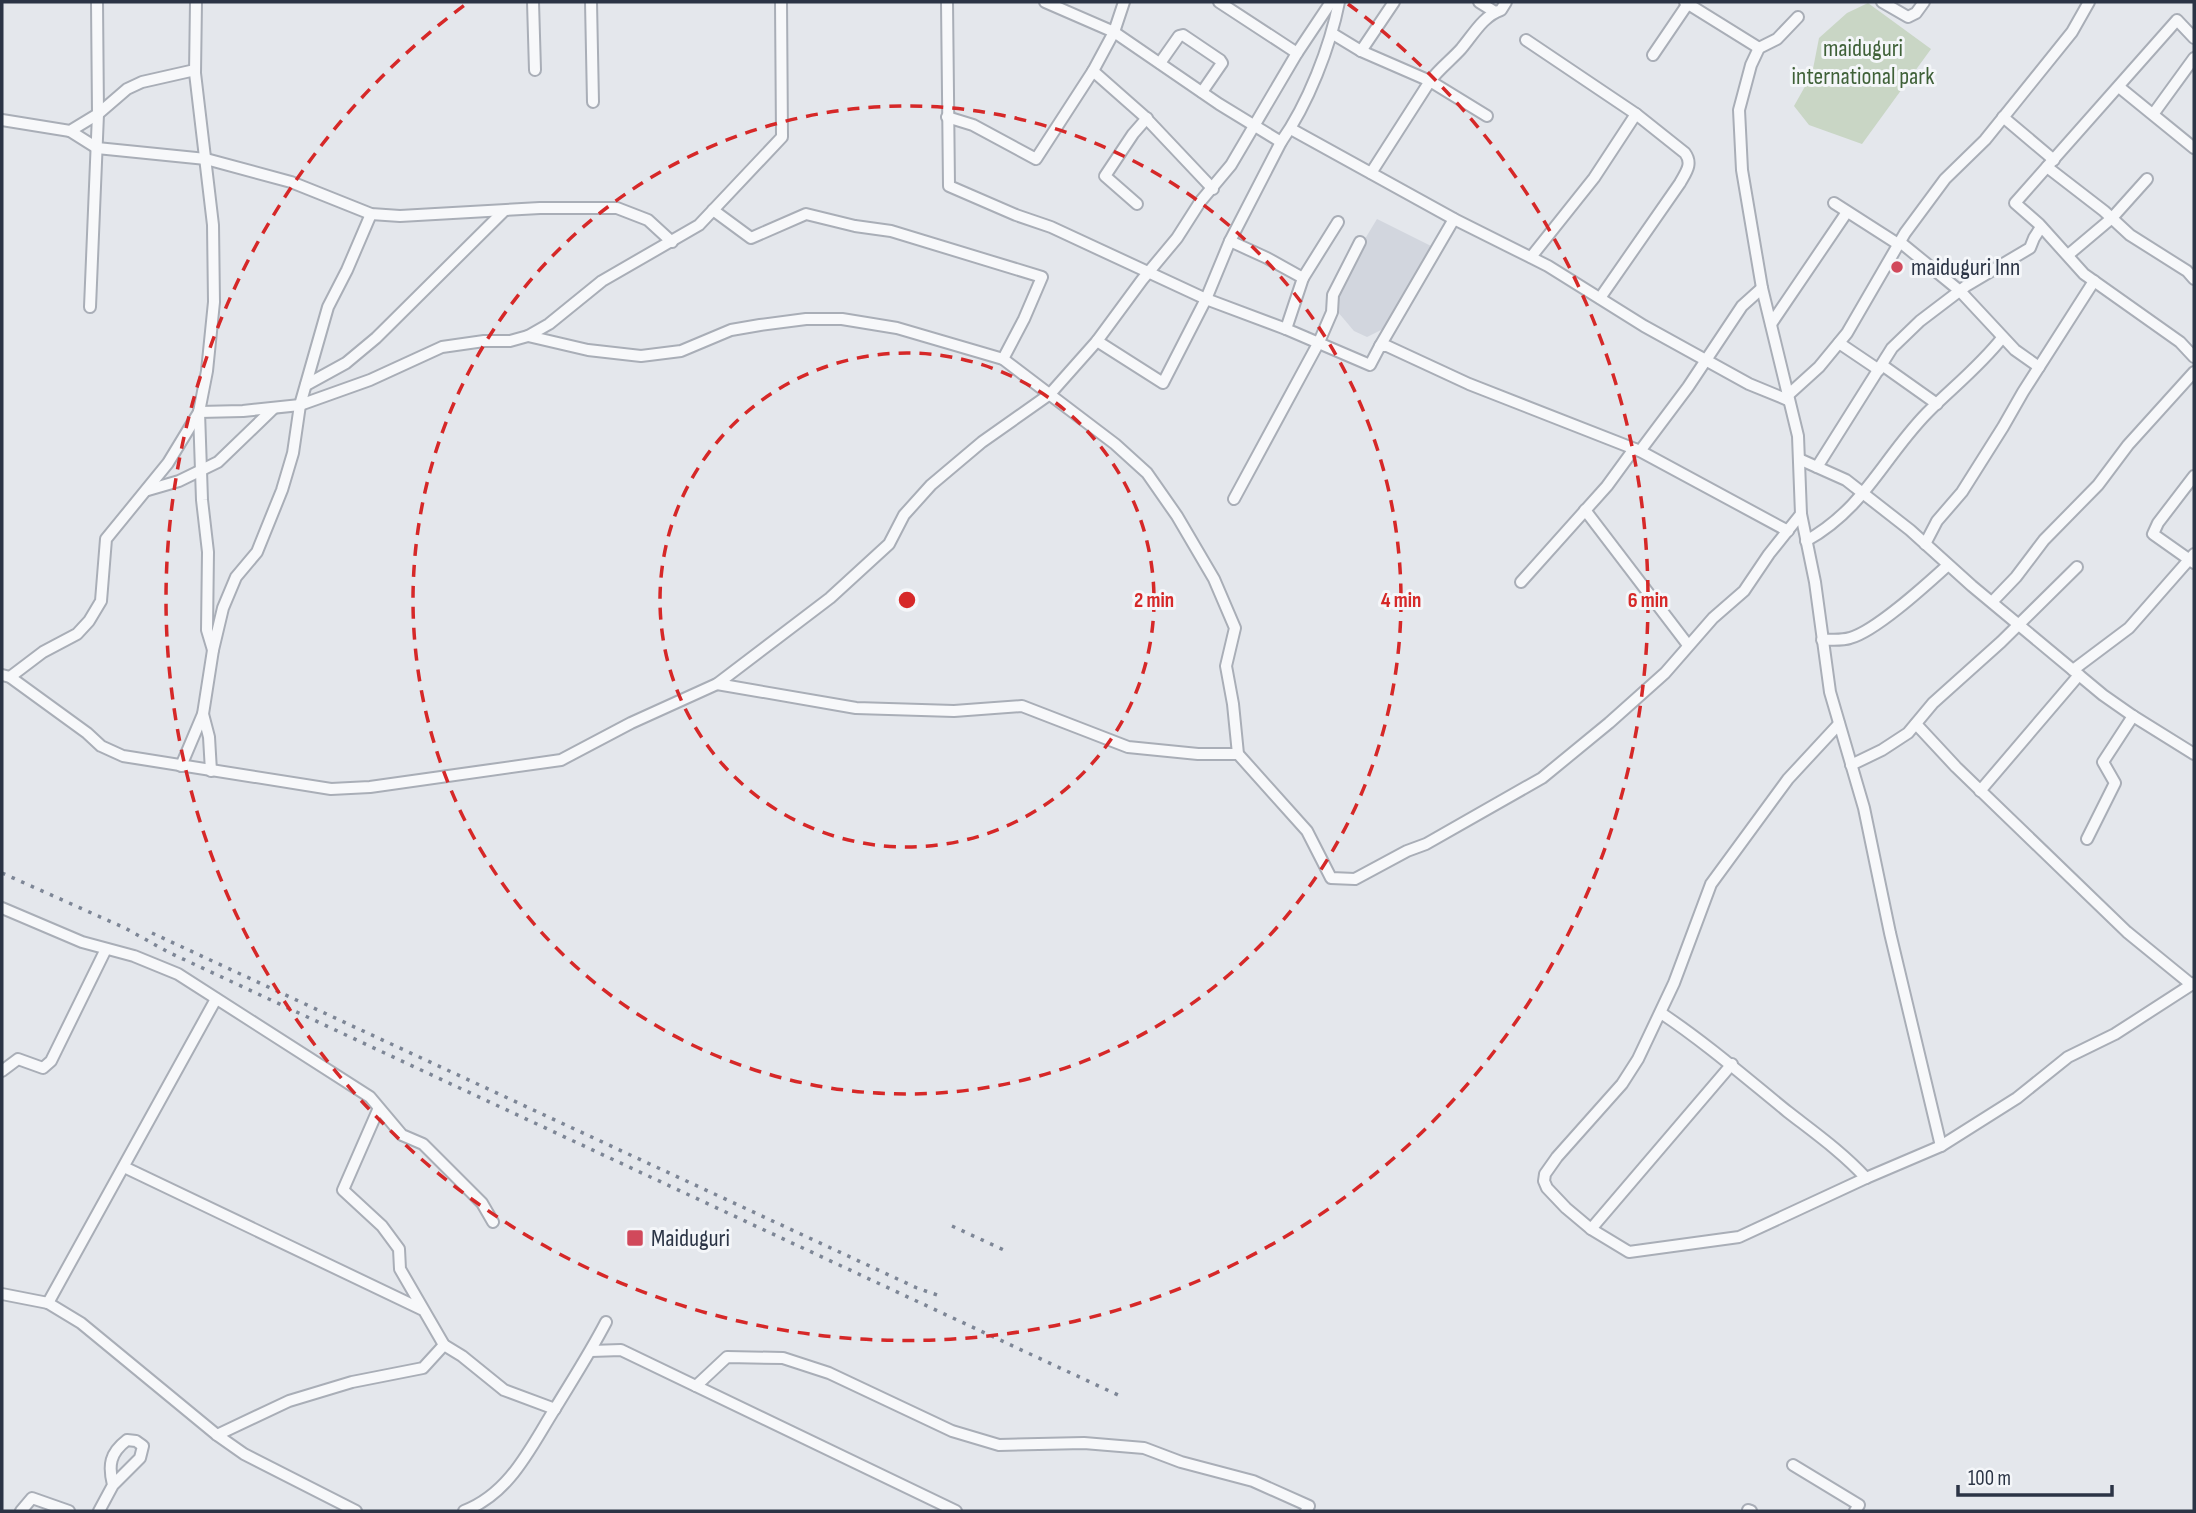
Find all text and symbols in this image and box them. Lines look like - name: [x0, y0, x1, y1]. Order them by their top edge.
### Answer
- park label: maiduguri international park: [1792, 34, 1934, 91]
- place label: maiduguri Inn: [1911, 253, 2020, 282]
- marker: maiduguri Inn: [1889, 259, 1905, 275]
- centre of rings: [895, 588, 919, 612]
- text: 2 min: [1134, 588, 1174, 613]
- text: 4 min: [1381, 588, 1421, 613]
- text: 6 min: [1628, 588, 1668, 613]
- place label: Maiduguri: [651, 1224, 730, 1253]
- marker: Maiduguri: [625, 1228, 645, 1248]
- scale bar: [1958, 1454, 2112, 1498]
- text: 100 m: [1968, 1466, 2011, 1491]

